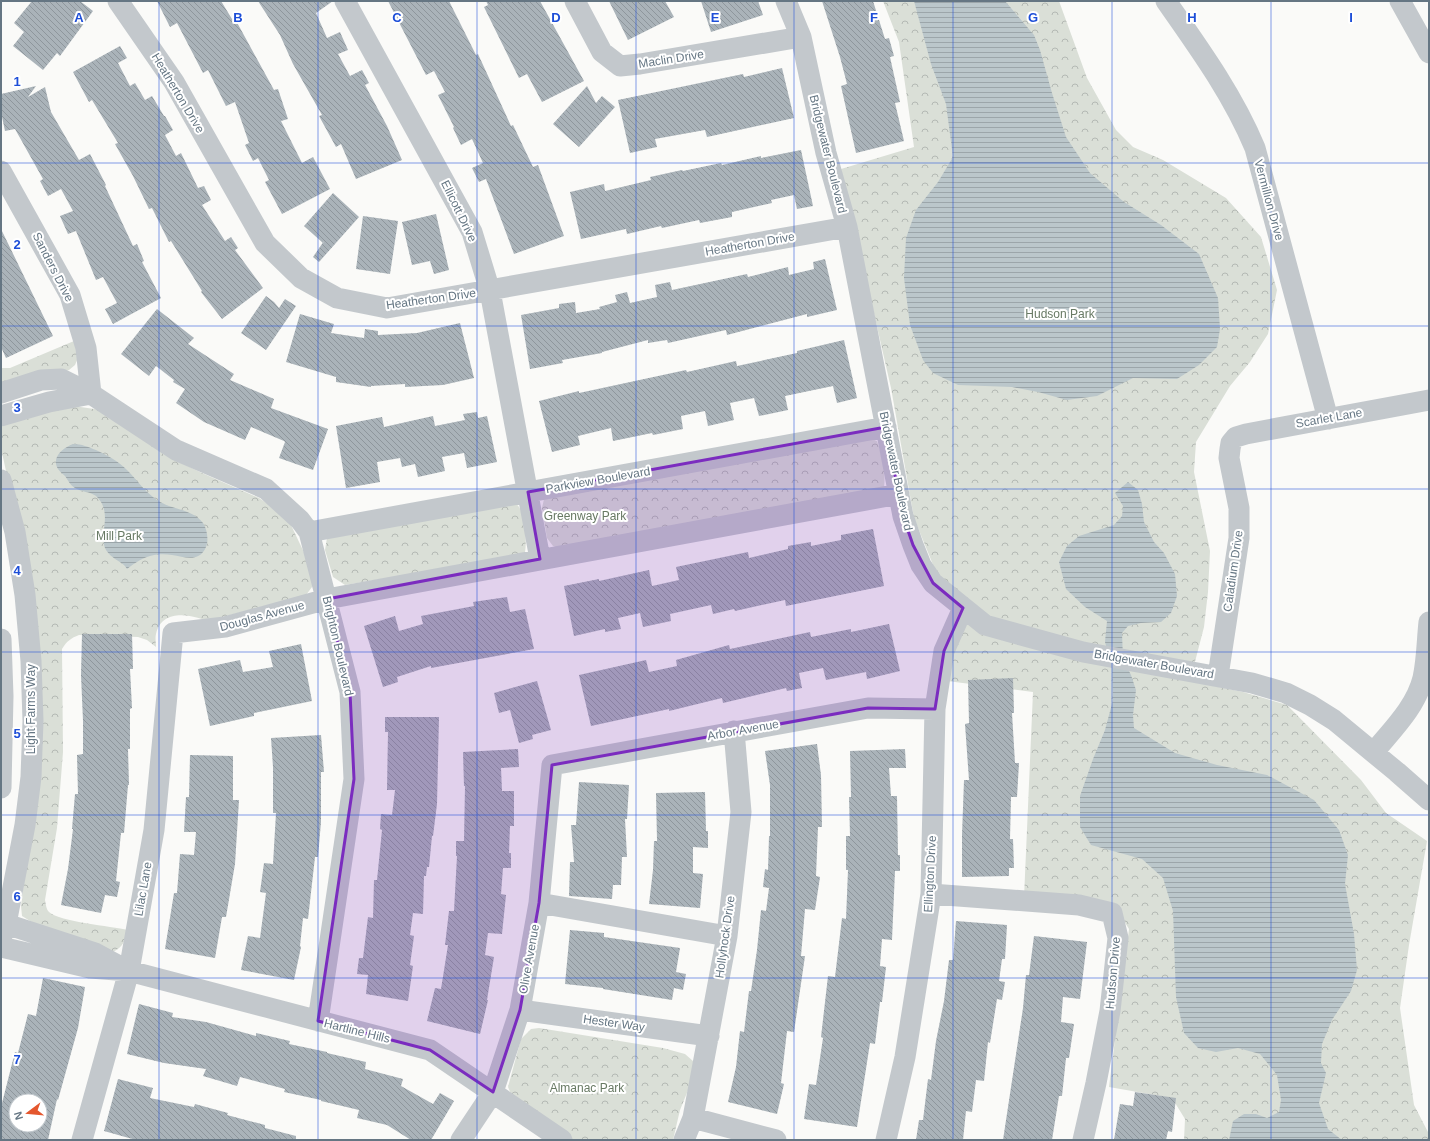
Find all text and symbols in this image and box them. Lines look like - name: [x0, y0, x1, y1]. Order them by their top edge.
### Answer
- text: A: [74, 10, 84, 25]
- text: B: [233, 10, 243, 25]
- text: C: [392, 10, 402, 25]
- text: D: [551, 10, 561, 25]
- text: E: [711, 10, 720, 25]
- text: F: [870, 10, 878, 25]
- text: G: [1028, 10, 1038, 25]
- text: H: [1187, 10, 1197, 25]
- text: I: [1349, 10, 1353, 25]
- street label: Maclin Drive: [637, 47, 705, 71]
- street label: Heatherton Drive: [149, 51, 208, 136]
- text: 1: [13, 74, 21, 89]
- street label: Bridgewater Boulevard: [807, 93, 849, 215]
- street label: Vermillion Drive: [1251, 158, 1287, 242]
- street label: Ellicott Drive: [438, 178, 480, 244]
- street label: Heatherton Drive: [704, 229, 796, 259]
- street label: Sanders Drive: [30, 230, 77, 304]
- text: 2: [13, 237, 21, 252]
- street label: Heatherton Drive: [385, 286, 477, 312]
- park label: Hudson Park: [1025, 307, 1096, 321]
- text: 3: [13, 400, 21, 415]
- street label: Scarlet Lane: [1295, 405, 1364, 431]
- street label: Bridgewater Boulevard: [877, 410, 915, 532]
- street label: Parkview Boulevard: [545, 464, 651, 496]
- park label: Greenway Park: [544, 509, 627, 523]
- park label: Mill Park: [96, 529, 143, 543]
- street label: Caladium Drive: [1220, 529, 1246, 613]
- text: 4: [13, 563, 21, 578]
- street label: Brighton Boulevard: [320, 595, 356, 697]
- street label: Douglas Avenue: [218, 598, 306, 634]
- street label: Bridgewater Boulevard: [1093, 647, 1215, 681]
- street label: Light Farms Way: [24, 664, 38, 754]
- street label: Arbor Avenue: [706, 717, 780, 743]
- text: 5: [13, 726, 21, 741]
- street label: Ellington Drive: [921, 835, 939, 913]
- street label: Lilac Lane: [131, 861, 155, 917]
- text: 6: [13, 889, 21, 904]
- street label: Hollyhock Drive: [712, 894, 738, 979]
- street label: Olive Avenue: [516, 923, 542, 995]
- street label: Hudson Drive: [1103, 936, 1123, 1010]
- street label: Hester Way: [582, 1012, 646, 1034]
- street label: Hartline Hills: [323, 1016, 391, 1046]
- text: 7: [13, 1052, 21, 1067]
- park label: Almanac Park: [550, 1081, 625, 1095]
- north arrow: [8, 1093, 48, 1133]
- text: N: [12, 1110, 25, 1121]

